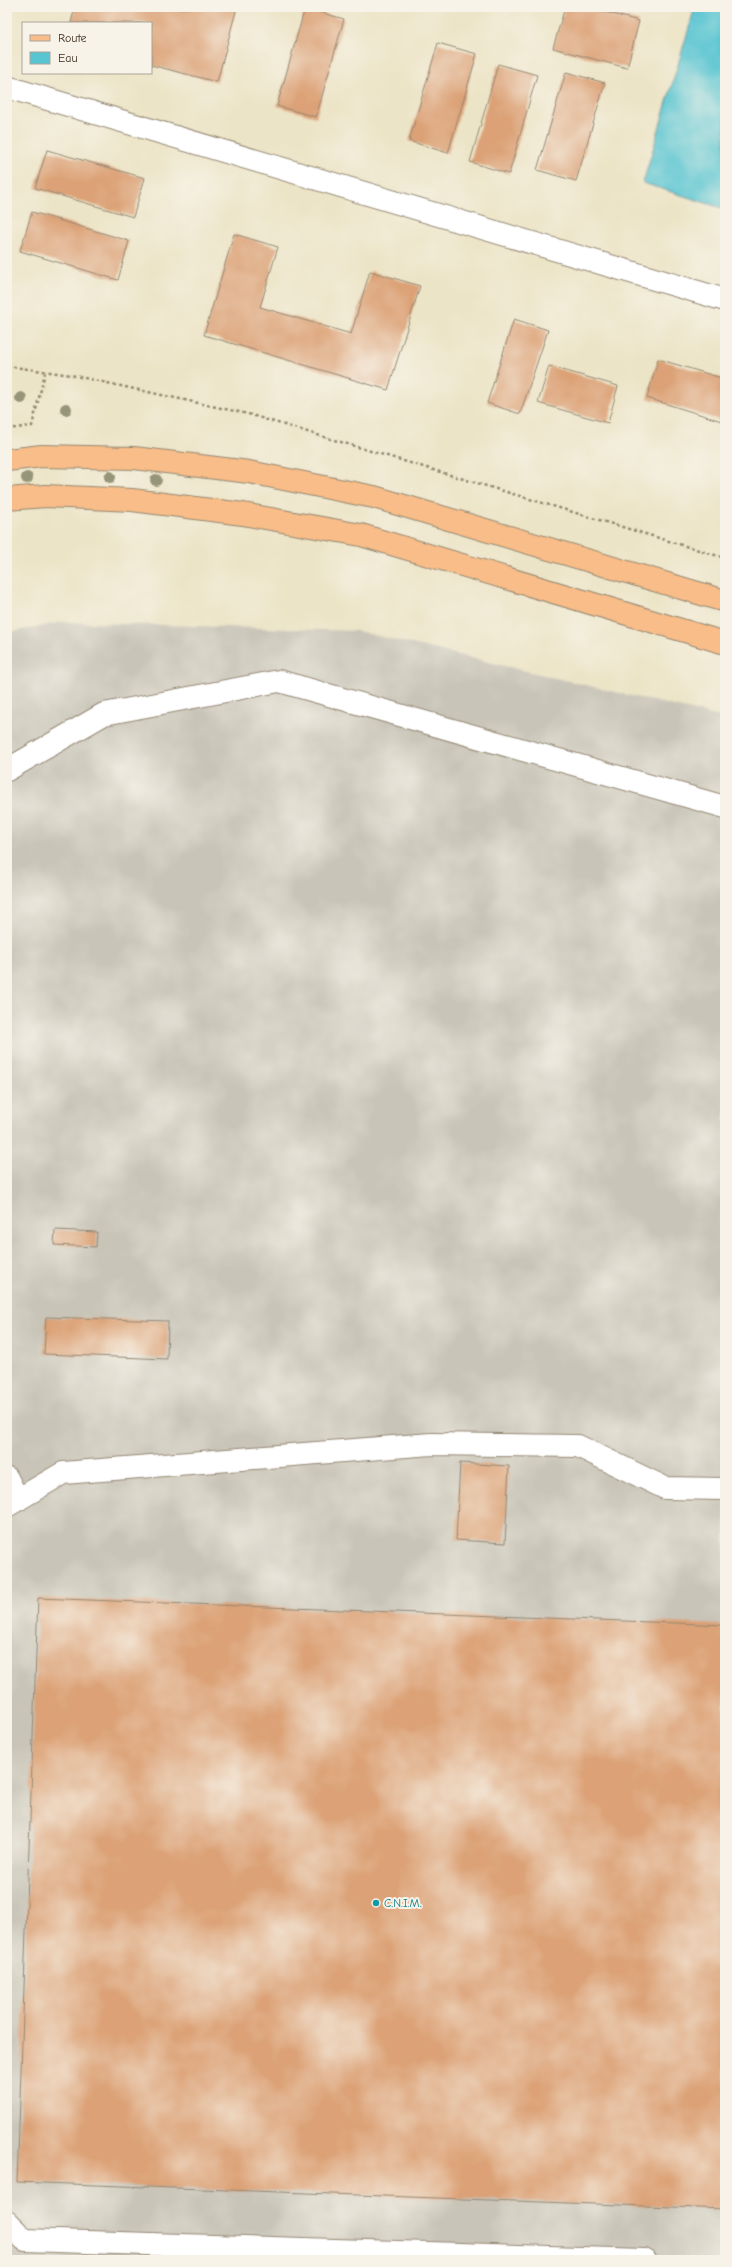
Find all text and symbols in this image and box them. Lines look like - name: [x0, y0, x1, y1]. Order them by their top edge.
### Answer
- legend: [22, 22, 152, 74]
- text: Route: [58, 31, 87, 45]
- text: Eau: [58, 51, 78, 65]
- place label: C.N.I.M.: [384, 1896, 422, 1910]
- marker: C.N.I.M.: [371, 1898, 381, 1908]

